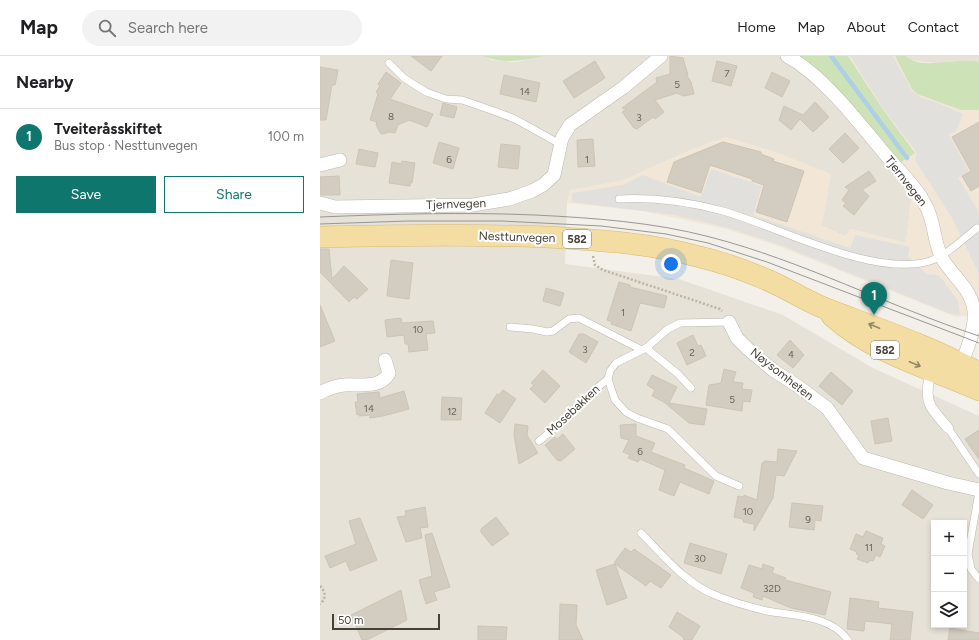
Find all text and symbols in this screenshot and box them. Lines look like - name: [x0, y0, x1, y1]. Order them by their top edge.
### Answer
- search box: [82, 10, 362, 46]
- text: Map: [20, 16, 58, 39]
- icon: search: [96, 17, 118, 39]
- text: Search here: [128, 19, 208, 37]
- text: Home: [737, 19, 776, 36]
- text: Map: [798, 19, 825, 36]
- text: About: [847, 19, 886, 36]
- text: Contact: [908, 19, 959, 36]
- house number: 7: [724, 67, 730, 80]
- text: Nearby: [16, 72, 74, 92]
- house number: 5: [674, 78, 680, 91]
- house number: 14: [520, 85, 530, 98]
- house number: 8: [388, 110, 394, 123]
- house number: 3: [636, 111, 642, 124]
- text: Tveiteråsskiftet: [54, 120, 162, 138]
- text: 1: [26, 129, 32, 144]
- text: 100 m: [268, 129, 304, 144]
- text: Bus stop · Nesttunvegen: [54, 138, 198, 153]
- house number: 6: [446, 153, 452, 166]
- house number: 1: [585, 153, 589, 166]
- street label: Tjernvegen: [882, 153, 930, 209]
- button: Save: [16, 176, 156, 213]
- button: Share: [164, 176, 304, 213]
- street label: Tjernvegen: [426, 196, 487, 212]
- street label: Nesttunvegen: [478, 229, 556, 245]
- road number: 582: [563, 230, 591, 248]
- your location: [661, 254, 681, 274]
- pin: 1: [861, 282, 887, 315]
- house number: 1: [621, 306, 625, 319]
- one-way arrow: [869, 322, 881, 330]
- house number: 10: [413, 323, 423, 336]
- road number: 582: [871, 341, 899, 359]
- house number: 3: [582, 343, 588, 356]
- street label: Nøysomheten: [748, 345, 817, 403]
- house number: 2: [689, 346, 695, 359]
- house number: 4: [788, 348, 794, 361]
- one-way arrow: [908, 360, 920, 368]
- street label: Mosebakken: [544, 382, 603, 438]
- house number: 5: [729, 393, 735, 406]
- house number: 14: [364, 402, 374, 415]
- house number: 12: [447, 405, 457, 418]
- house number: 6: [637, 445, 643, 458]
- house number: 10: [743, 505, 753, 518]
- house number: 9: [805, 513, 811, 526]
- map controls: [931, 520, 967, 628]
- button: +: [931, 520, 967, 556]
- house number: 11: [865, 541, 873, 554]
- house number: 30: [694, 552, 706, 565]
- button: −: [931, 556, 967, 592]
- house number: 32D: [763, 582, 781, 595]
- button: layers: [931, 592, 967, 628]
- scale bar: [332, 612, 440, 631]
- text: 50 m: [338, 614, 363, 627]

